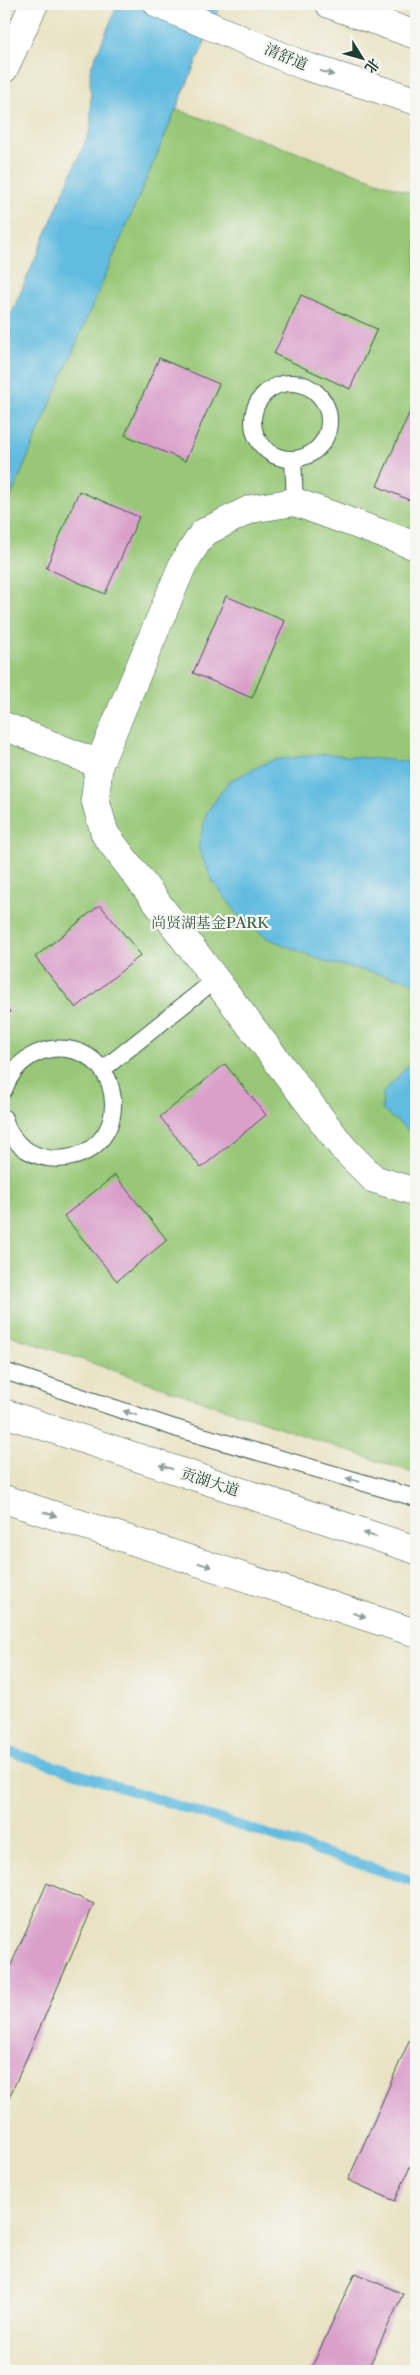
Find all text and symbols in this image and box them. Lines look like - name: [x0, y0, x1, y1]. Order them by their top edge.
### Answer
- north arrow: [338, 32, 388, 82]
- street label: 清舒道: [262, 39, 311, 74]
- text: 北: [361, 55, 384, 77]
- one-way arrow: [320, 70, 335, 77]
- park label: 尚贤湖基金PARK: [151, 913, 270, 932]
- one-way arrow: [122, 1409, 137, 1417]
- one-way arrow: [158, 1463, 173, 1471]
- street label: 贡湖大道: [179, 1463, 242, 1500]
- one-way arrow: [345, 1475, 360, 1483]
- one-way arrow: [43, 1511, 58, 1519]
- one-way arrow: [362, 1531, 377, 1539]
- one-way arrow: [197, 1561, 212, 1569]
- one-way arrow: [352, 1611, 367, 1619]

